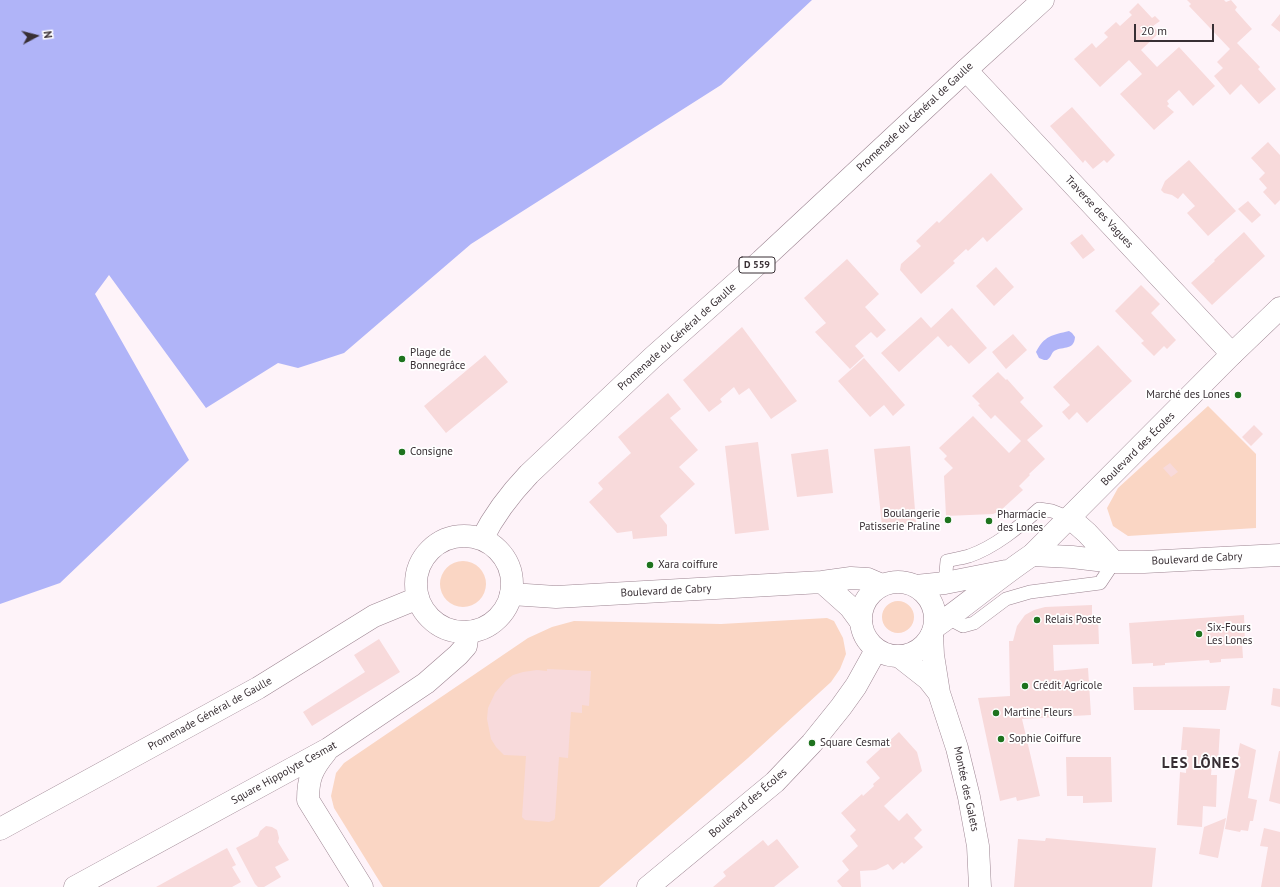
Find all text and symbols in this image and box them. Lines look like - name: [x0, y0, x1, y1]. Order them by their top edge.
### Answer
- north arrow: [16, 16, 56, 56]
- scale bar: [1136, 16, 1216, 42]
- text: 20 m: [1141, 23, 1167, 38]
- text: N: [41, 30, 55, 39]
- street label: Promenade du Général de Gaulle: [854, 60, 976, 174]
- street label: Traverse des Vagues: [1062, 173, 1136, 251]
- road number: D 559: [739, 257, 775, 273]
- street label: Promenade du Général de Gaulle: [615, 280, 739, 394]
- place label: Plage de Bonnegrâce: [410, 346, 465, 372]
- marker: Plage de Bonnegrâce: [397, 354, 407, 364]
- place label: Marché des Lones: [1146, 388, 1230, 402]
- marker: Marché des Lones: [1233, 390, 1243, 400]
- street label: Boulevard des Écoles: [1098, 409, 1178, 489]
- place label: Consigne: [410, 445, 453, 459]
- marker: Consigne: [397, 447, 407, 457]
- place label: Boulangerie Patisserie Praline: [859, 507, 940, 533]
- place label: Pharmacie des Lones: [997, 508, 1046, 534]
- marker: Boulangerie Patisserie Praline: [943, 515, 953, 525]
- marker: Pharmacie des Lones: [984, 516, 994, 526]
- street label: Boulevard de Cabry: [1151, 550, 1243, 568]
- place label: Xara coiffure: [658, 558, 718, 572]
- marker: Xara coiffure: [645, 560, 655, 570]
- street label: Boulevard de Cabry: [620, 582, 712, 600]
- place label: Relais Poste: [1045, 613, 1101, 627]
- marker: Relais Poste: [1032, 615, 1042, 625]
- place label: Six-Fours Les Lones: [1207, 621, 1252, 647]
- marker: Six-Fours Les Lones: [1194, 629, 1204, 639]
- street label: Promenade Général de Gaulle: [146, 674, 274, 754]
- place label: Crédit Agricole: [1033, 679, 1102, 693]
- marker: Crédit Agricole: [1020, 681, 1030, 691]
- place label: Martine Fleurs: [1004, 706, 1072, 720]
- marker: Martine Fleurs: [991, 708, 1001, 718]
- place label: Sophie Coiffure: [1009, 732, 1081, 746]
- marker: Sophie Coiffure: [996, 734, 1006, 744]
- place label: Square Cesmat: [820, 736, 890, 750]
- marker: Square Cesmat: [807, 738, 817, 748]
- street label: Square Hippolyte Cesmat: [229, 739, 339, 807]
- street label: Montée des Galets: [951, 745, 981, 833]
- district label: LES LÔNES: [1162, 755, 1240, 773]
- street label: Boulevard des Écoles: [706, 765, 790, 841]

